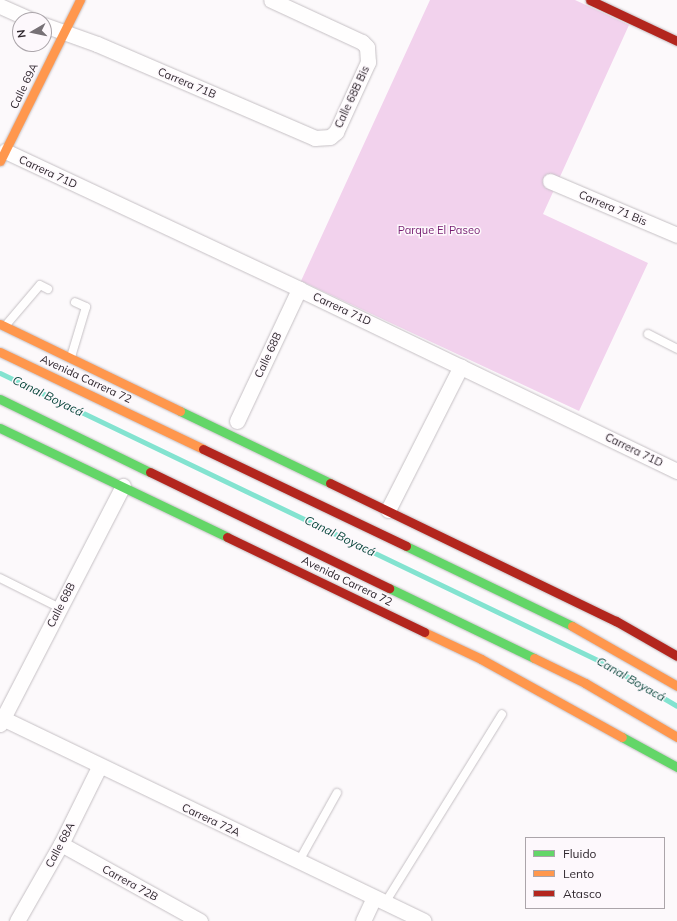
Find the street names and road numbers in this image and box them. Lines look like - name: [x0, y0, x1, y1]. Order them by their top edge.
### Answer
- street label: Calle 69A: [7, 61, 41, 111]
- street label: Calle 68B Bis: [332, 64, 372, 130]
- street label: Carrera 71B: [156, 65, 218, 101]
- street label: Carrera 71D: [17, 153, 79, 191]
- street label: Carrera 71 Bis: [577, 188, 649, 228]
- street label: Carrera 71D: [311, 290, 373, 328]
- street label: Calle 68B: [252, 330, 284, 380]
- street label: Avenida Carrera 72: [38, 352, 134, 406]
- street label: Carrera 71D: [603, 430, 665, 470]
- street label: Avenida Carrera 72: [300, 553, 394, 609]
- street label: Calle 68B: [44, 580, 78, 630]
- street label: Carrera 72A: [180, 801, 242, 839]
- street label: Calle 68A: [43, 820, 77, 870]
- street label: Carrera 72B: [100, 862, 160, 904]

